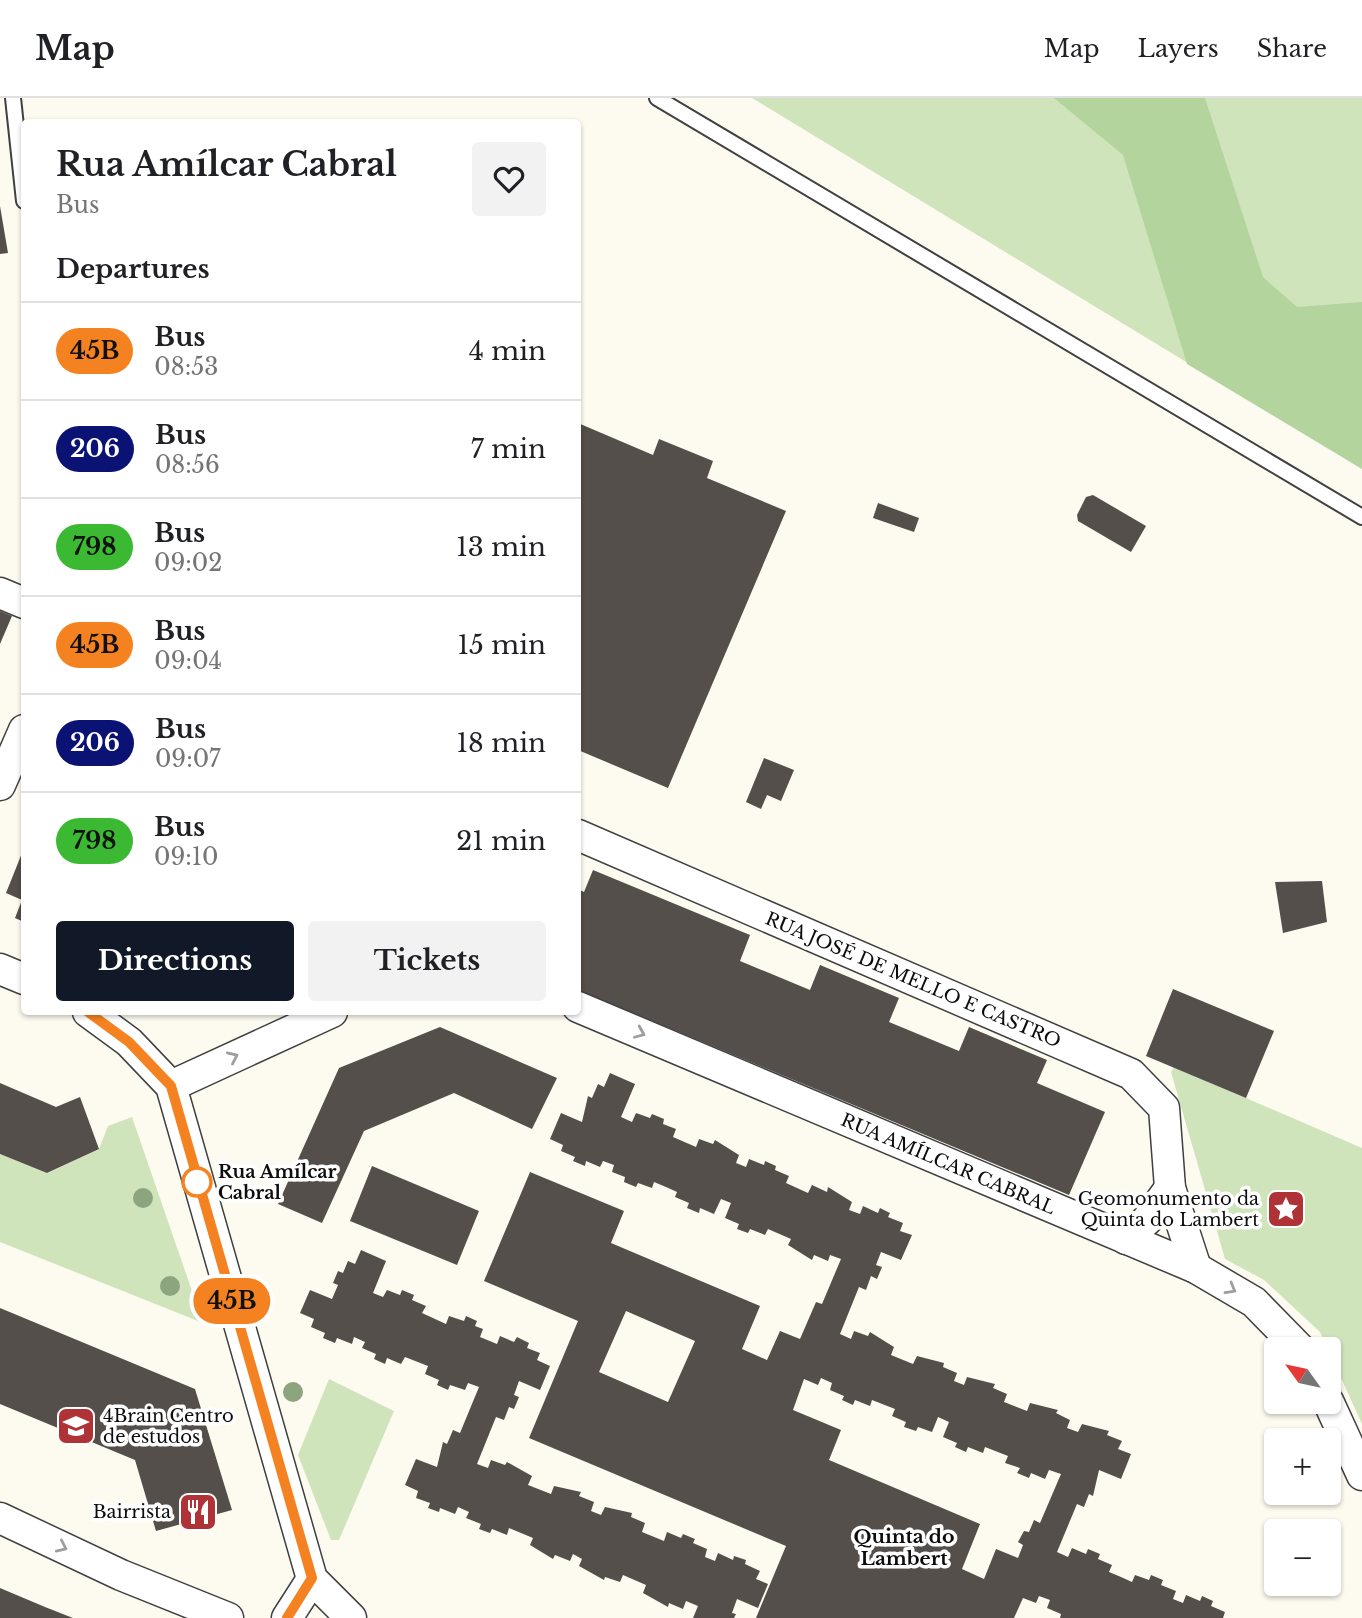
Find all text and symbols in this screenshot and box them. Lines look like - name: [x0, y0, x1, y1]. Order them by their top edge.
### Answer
- text: Map: [35, 28, 115, 69]
- text: Map: [1044, 34, 1100, 63]
- text: Layers: [1138, 34, 1219, 63]
- text: Share: [1257, 34, 1327, 63]
- button: heart: [472, 142, 546, 216]
- text: Rua Amílcar Cabral: [56, 144, 397, 185]
- text: Bus: [56, 191, 99, 219]
- text: Departures: [56, 253, 210, 285]
- text: Bus: [154, 321, 205, 353]
- text: 4 min: [469, 335, 546, 367]
- text: 45B: [70, 336, 119, 365]
- text: 08:53: [154, 353, 219, 381]
- text: Bus: [155, 419, 206, 451]
- text: 7 min: [471, 433, 546, 465]
- text: 206: [70, 434, 120, 463]
- text: 08:56: [155, 451, 220, 479]
- text: Bus: [154, 517, 205, 549]
- text: 13 min: [456, 531, 546, 563]
- text: 798: [73, 532, 116, 561]
- text: 09:02: [154, 549, 222, 577]
- text: Bus: [154, 615, 205, 647]
- text: 15 min: [457, 629, 546, 661]
- text: 45B: [70, 630, 119, 659]
- text: 09:04: [154, 647, 222, 675]
- text: Bus: [155, 713, 206, 745]
- text: 18 min: [457, 727, 546, 759]
- text: 206: [70, 728, 120, 757]
- text: 09:07: [155, 745, 221, 773]
- text: Bus: [154, 811, 205, 843]
- text: 21 min: [456, 825, 546, 857]
- text: 798: [73, 826, 116, 855]
- text: 09:10: [154, 843, 218, 871]
- street label: RUA JOSÉ DE MELLO E CASTRO: [762, 907, 1064, 1052]
- button: Directions: [56, 921, 294, 1001]
- button: Tickets: [308, 921, 546, 1001]
- one-way arrow: [634, 1025, 646, 1039]
- one-way arrow: [226, 1051, 238, 1065]
- street label: RUA AMÍLCAR CABRAL: [838, 1108, 1059, 1219]
- place label: Rua Amílcar Cabral: [218, 1161, 337, 1204]
- marker: Rua Amílcar Cabral: [182, 1167, 212, 1197]
- place label: Geomonumento da Quinta do Lambert: [1078, 1188, 1259, 1231]
- place icon: Geomonumento da Quinta do Lambert: [1265, 1188, 1307, 1230]
- line badge: 45B: [192, 1278, 272, 1324]
- one-way arrow: [1224, 1281, 1237, 1294]
- text: 45B: [207, 1286, 257, 1315]
- north arrow: [1264, 1337, 1340, 1414]
- map controls: [1264, 1337, 1341, 1596]
- school or university icon: 4Brain Centro de estudos: [55, 1405, 97, 1447]
- place label: 4Brain Centro de estudos: [103, 1405, 234, 1448]
- button: +: [1264, 1428, 1341, 1505]
- restaurant icon: Bairrista: [177, 1491, 219, 1533]
- place label: Bairrista: [93, 1501, 171, 1523]
- button: −: [1264, 1519, 1341, 1596]
- district label: Quinta do Lambert: [853, 1525, 955, 1570]
- one-way arrow: [55, 1539, 67, 1553]

